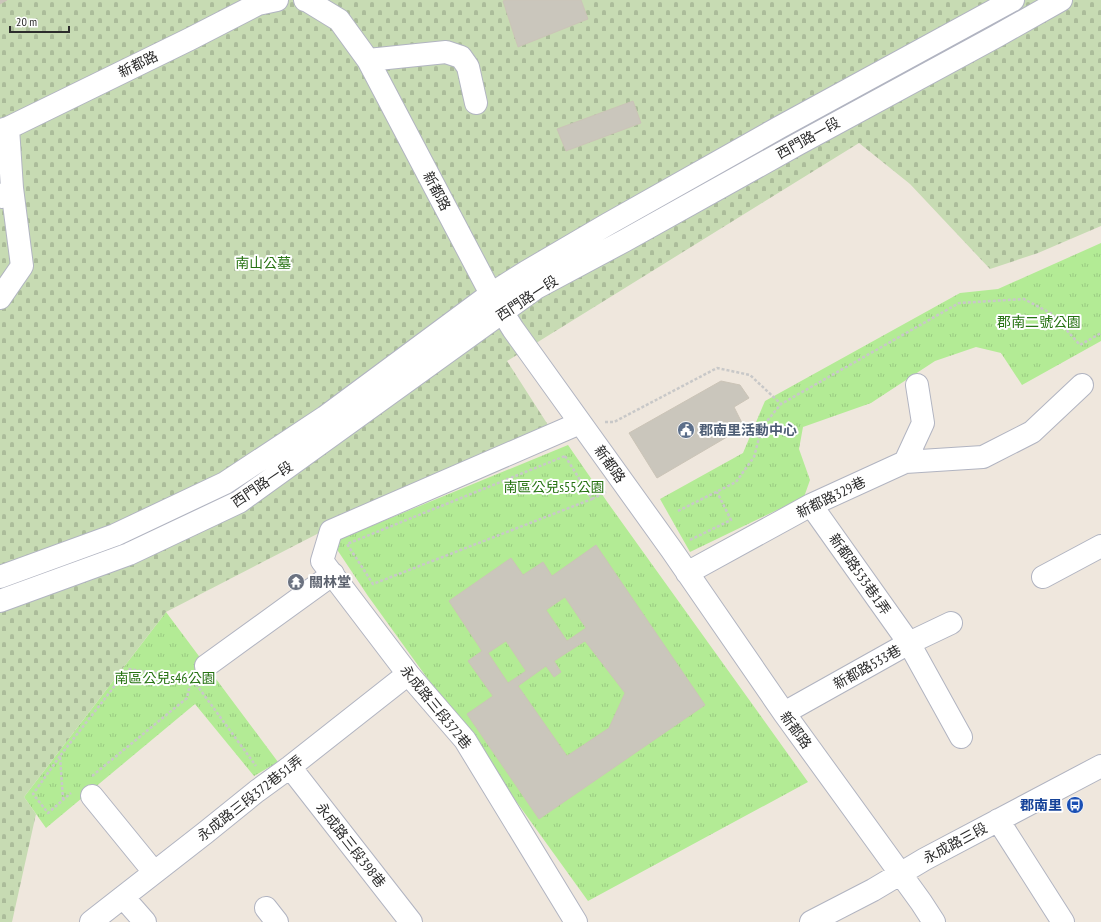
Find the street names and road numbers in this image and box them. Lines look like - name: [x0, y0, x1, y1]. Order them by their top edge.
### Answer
- street label: 新都路: [115, 47, 161, 81]
- street label: 西門路一段: [773, 113, 843, 163]
- street label: 新都路: [419, 168, 455, 214]
- street label: 西門路一段: [493, 271, 561, 325]
- street label: 新都路: [591, 442, 629, 486]
- street label: 西門路一段: [228, 457, 296, 511]
- street label: 新都路329巷: [793, 472, 869, 522]
- street label: 新都路533巷1弄: [825, 530, 895, 618]
- street label: 新都路533巷: [830, 641, 904, 693]
- street label: 永成路三段372巷: [397, 661, 475, 753]
- street label: 新都路: [776, 708, 816, 752]
- street label: 永成路三段372巷51弄: [193, 751, 307, 845]
- street label: 永成路三段398巷: [312, 799, 390, 891]
- street label: 永成路三段: [920, 819, 990, 867]

